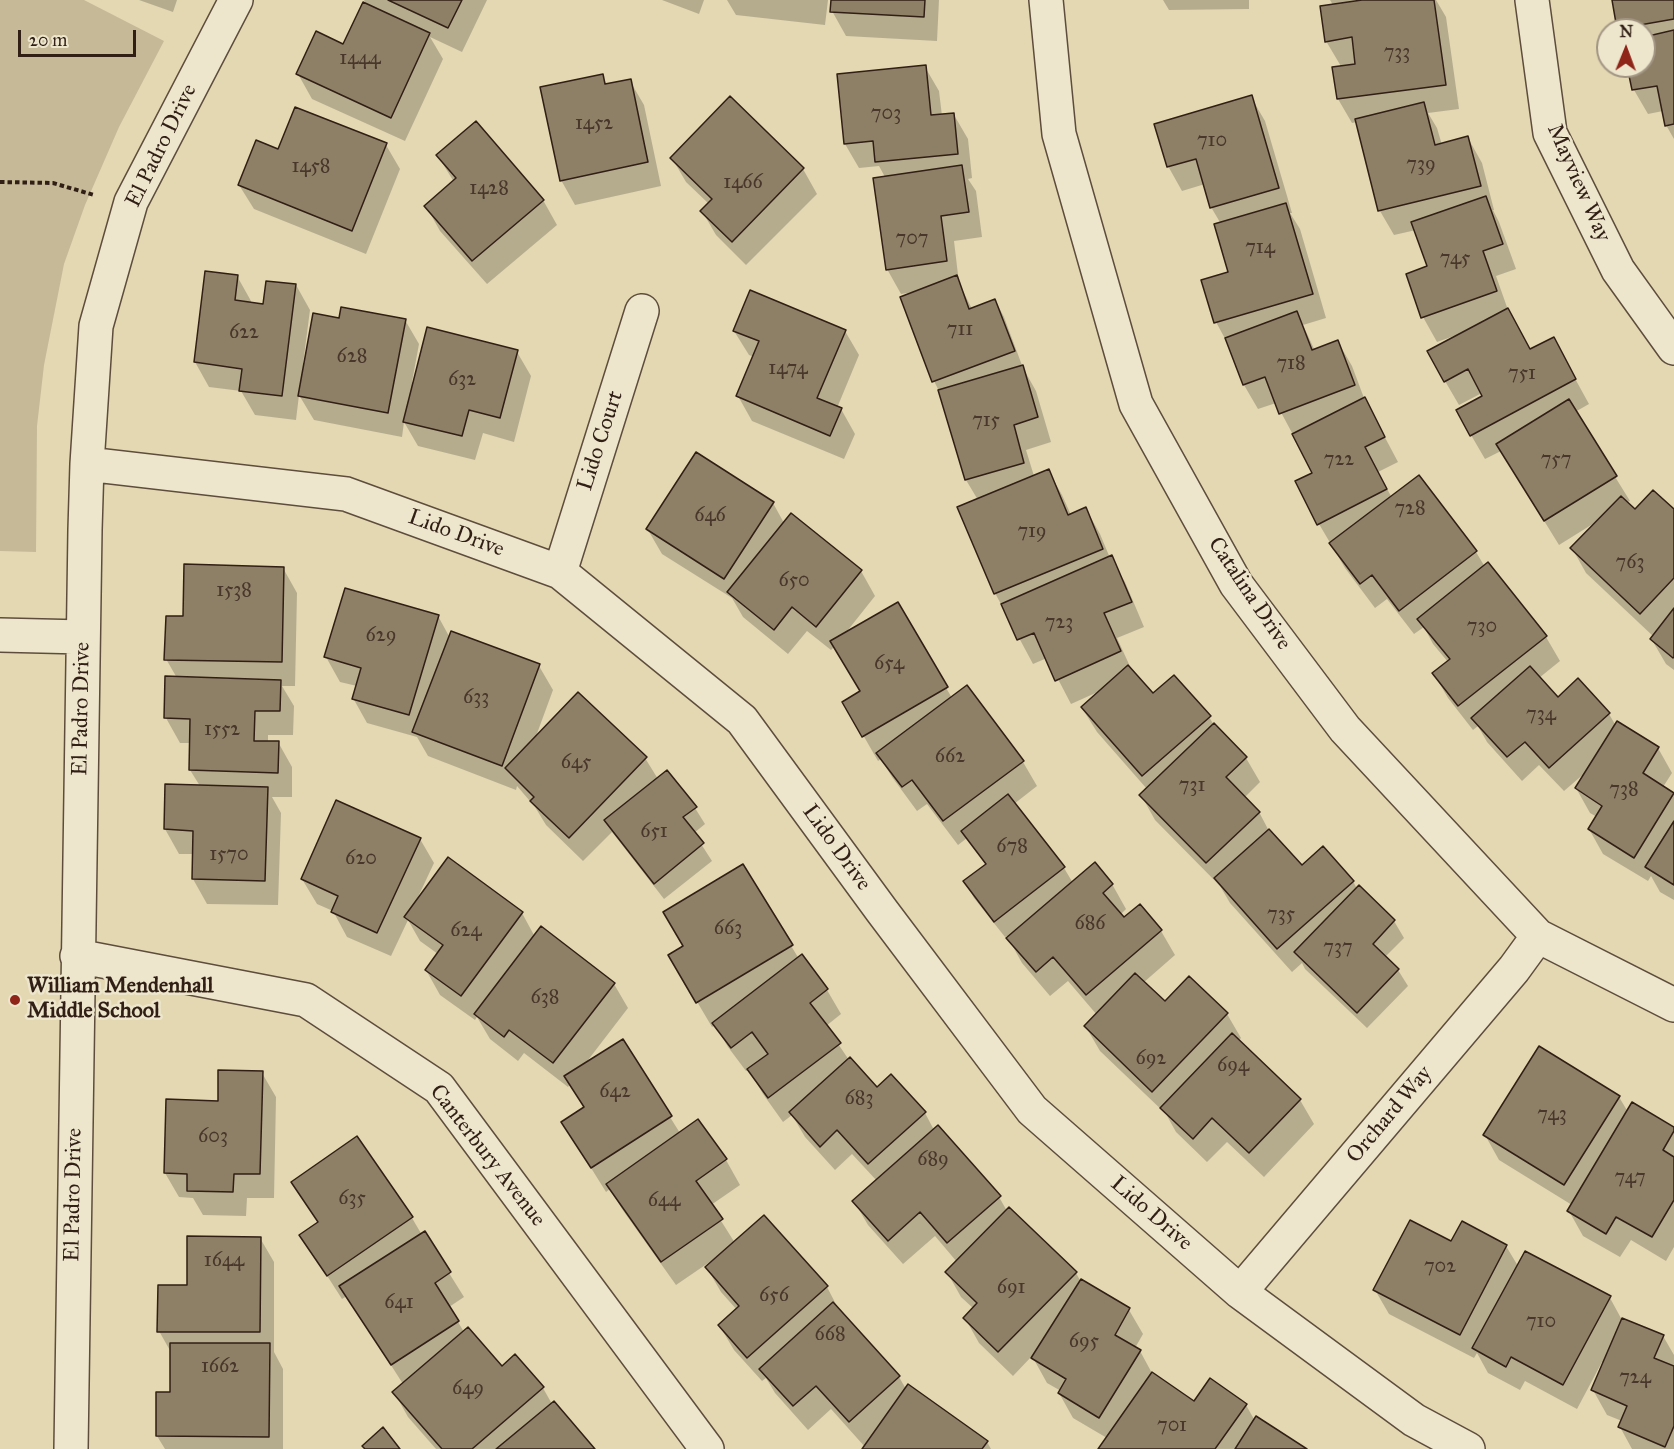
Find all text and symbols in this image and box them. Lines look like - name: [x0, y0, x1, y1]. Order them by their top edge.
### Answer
- scale bar: [21, 18, 140, 56]
- north arrow: [1596, 18, 1656, 78]
- text: N: [1619, 22, 1633, 41]
- text: 20 m: [29, 29, 67, 51]
- house number: 733: [1384, 41, 1410, 65]
- house number: 1444: [339, 47, 381, 71]
- street label: El Padro Drive: [121, 80, 203, 212]
- house number: 703: [871, 102, 901, 126]
- house number: 1452: [575, 112, 613, 136]
- street label: Mayview Way: [1540, 120, 1616, 246]
- house number: 710: [1197, 129, 1227, 153]
- house number: 739: [1406, 153, 1436, 177]
- house number: 1458: [292, 155, 330, 179]
- house number: 1466: [723, 171, 763, 195]
- house number: 1428: [469, 177, 509, 201]
- house number: 707: [896, 227, 928, 251]
- house number: 714: [1245, 236, 1275, 260]
- house number: 745: [1440, 247, 1470, 271]
- house number: 711: [947, 318, 973, 342]
- house number: 622: [229, 321, 259, 345]
- house number: 628: [337, 345, 367, 369]
- house number: 718: [1276, 352, 1306, 376]
- house number: 1474: [768, 357, 808, 381]
- house number: 751: [1508, 362, 1536, 386]
- house number: 632: [448, 368, 476, 392]
- street label: Lido Court: [572, 388, 630, 494]
- house number: 715: [972, 409, 1000, 433]
- house number: 722: [1324, 448, 1354, 472]
- house number: 757: [1541, 448, 1571, 472]
- house number: 728: [1394, 497, 1426, 521]
- street label: Lido Drive: [404, 504, 508, 564]
- house number: 646: [694, 504, 726, 528]
- house number: 719: [1017, 520, 1047, 544]
- street label: Catalina Drive: [1202, 533, 1296, 655]
- house number: 763: [1616, 551, 1644, 575]
- house number: 650: [778, 569, 810, 593]
- house number: 1538: [216, 579, 252, 603]
- house number: 723: [1045, 611, 1073, 635]
- house number: 730: [1467, 615, 1497, 639]
- house number: 629: [366, 624, 396, 648]
- street label: El Padro Drive: [68, 642, 96, 776]
- house number: 654: [874, 652, 904, 676]
- house number: 633: [463, 686, 489, 710]
- house number: 734: [1526, 703, 1556, 727]
- house number: 1552: [204, 718, 240, 742]
- house number: 662: [935, 745, 965, 769]
- house number: 645: [561, 751, 591, 775]
- house number: 731: [1179, 774, 1205, 798]
- house number: 738: [1609, 778, 1639, 802]
- street label: Lido Drive: [796, 800, 876, 896]
- house number: 651: [640, 820, 668, 844]
- house number: 678: [996, 835, 1028, 859]
- house number: 1570: [209, 843, 249, 867]
- house number: 620: [345, 847, 377, 871]
- house number: 735: [1267, 903, 1295, 927]
- house number: 686: [1074, 912, 1106, 936]
- house number: 663: [714, 917, 742, 941]
- house number: 624: [450, 919, 482, 943]
- house number: 737: [1323, 936, 1353, 960]
- place label: William Mendenhall Middle School: [27, 974, 213, 1026]
- house number: 638: [531, 986, 559, 1010]
- marker: William Mendenhall Middle School: [8, 993, 22, 1007]
- house number: 692: [1136, 1047, 1166, 1071]
- house number: 694: [1217, 1054, 1249, 1078]
- street label: Orchard Way: [1342, 1061, 1438, 1169]
- street label: Canterbury Avenue: [423, 1080, 551, 1232]
- house number: 642: [599, 1080, 631, 1104]
- house number: 683: [845, 1087, 873, 1111]
- house number: 743: [1537, 1103, 1567, 1127]
- house number: 603: [198, 1125, 228, 1149]
- street label: El Padro Drive: [60, 1128, 88, 1262]
- house number: 689: [917, 1148, 949, 1172]
- house number: 747: [1614, 1166, 1646, 1190]
- street label: Lido Drive: [1105, 1171, 1197, 1257]
- house number: 635: [338, 1187, 366, 1211]
- house number: 644: [648, 1189, 680, 1213]
- house number: 1644: [204, 1249, 244, 1273]
- house number: 702: [1424, 1255, 1456, 1279]
- house number: 691: [997, 1276, 1025, 1300]
- house number: 656: [759, 1284, 789, 1308]
- house number: 641: [384, 1291, 414, 1315]
- house number: 710: [1526, 1310, 1556, 1334]
- house number: 668: [814, 1323, 846, 1347]
- house number: 695: [1069, 1330, 1099, 1354]
- house number: 1662: [201, 1355, 239, 1379]
- house number: 724: [1619, 1366, 1651, 1390]
- house number: 649: [452, 1377, 484, 1401]
- house number: 701: [1157, 1414, 1187, 1438]

